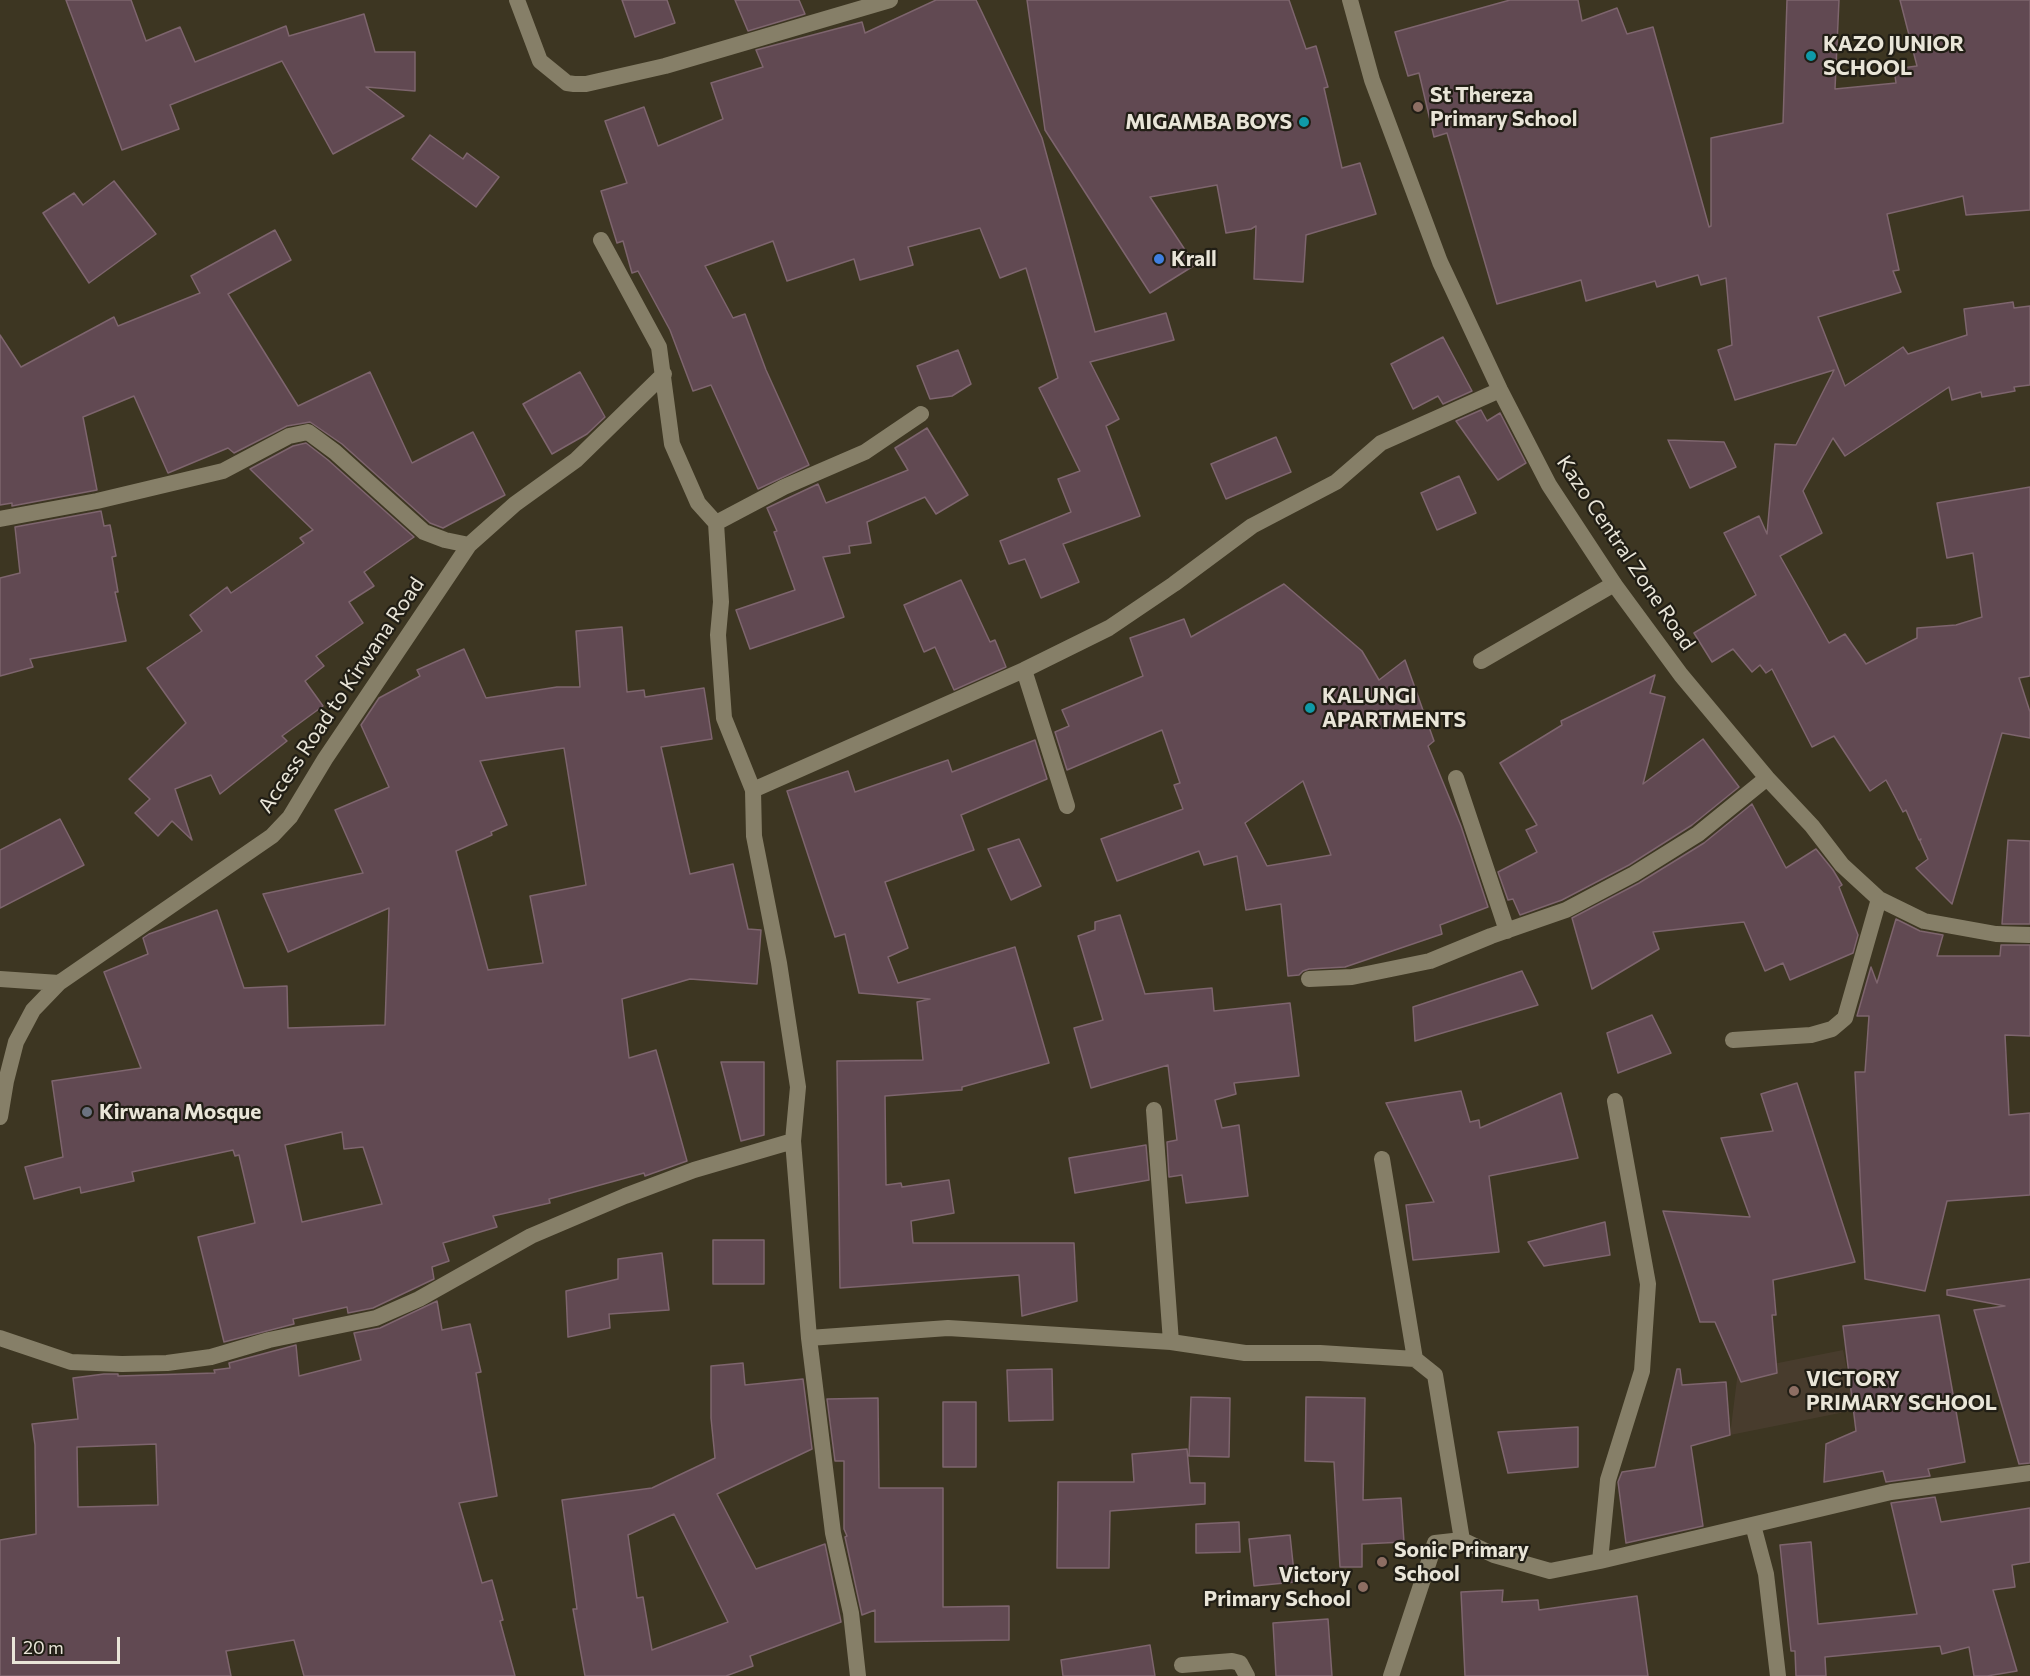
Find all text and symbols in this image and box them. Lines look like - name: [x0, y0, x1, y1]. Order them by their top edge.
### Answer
- place label: KAZO JUNIOR SCHOOL: [1823, 31, 1964, 81]
- marker: KAZO JUNIOR SCHOOL: [1804, 49, 1818, 63]
- place label: St Thereza Primary School: [1430, 82, 1577, 132]
- marker: St Thereza Primary School: [1411, 100, 1425, 114]
- place label: MIGAMBA BOYS: [1125, 109, 1292, 135]
- marker: MIGAMBA BOYS: [1297, 115, 1311, 129]
- place label: Krall: [1171, 246, 1217, 272]
- marker: Krall: [1152, 252, 1166, 266]
- street label: Kazo Central Zone Road: [1551, 451, 1701, 655]
- street label: Access Road to Kirwana Road: [253, 572, 429, 818]
- place label: KALUNGI APARTMENTS: [1322, 683, 1466, 733]
- marker: KALUNGI APARTMENTS: [1303, 701, 1317, 715]
- place label: Kirwana Mosque: [99, 1099, 261, 1125]
- marker: Kirwana Mosque: [80, 1105, 94, 1119]
- place label: VICTORY PRIMARY SCHOOL: [1806, 1366, 1997, 1416]
- marker: VICTORY PRIMARY SCHOOL: [1787, 1384, 1801, 1398]
- place label: Sonic Primary School: [1394, 1537, 1529, 1587]
- marker: Sonic Primary School: [1375, 1555, 1389, 1569]
- place label: Victory Primary School: [1204, 1562, 1351, 1612]
- marker: Victory Primary School: [1356, 1580, 1370, 1594]
- scale bar: [15, 1625, 123, 1663]
- text: 20 m: [23, 1636, 64, 1658]

